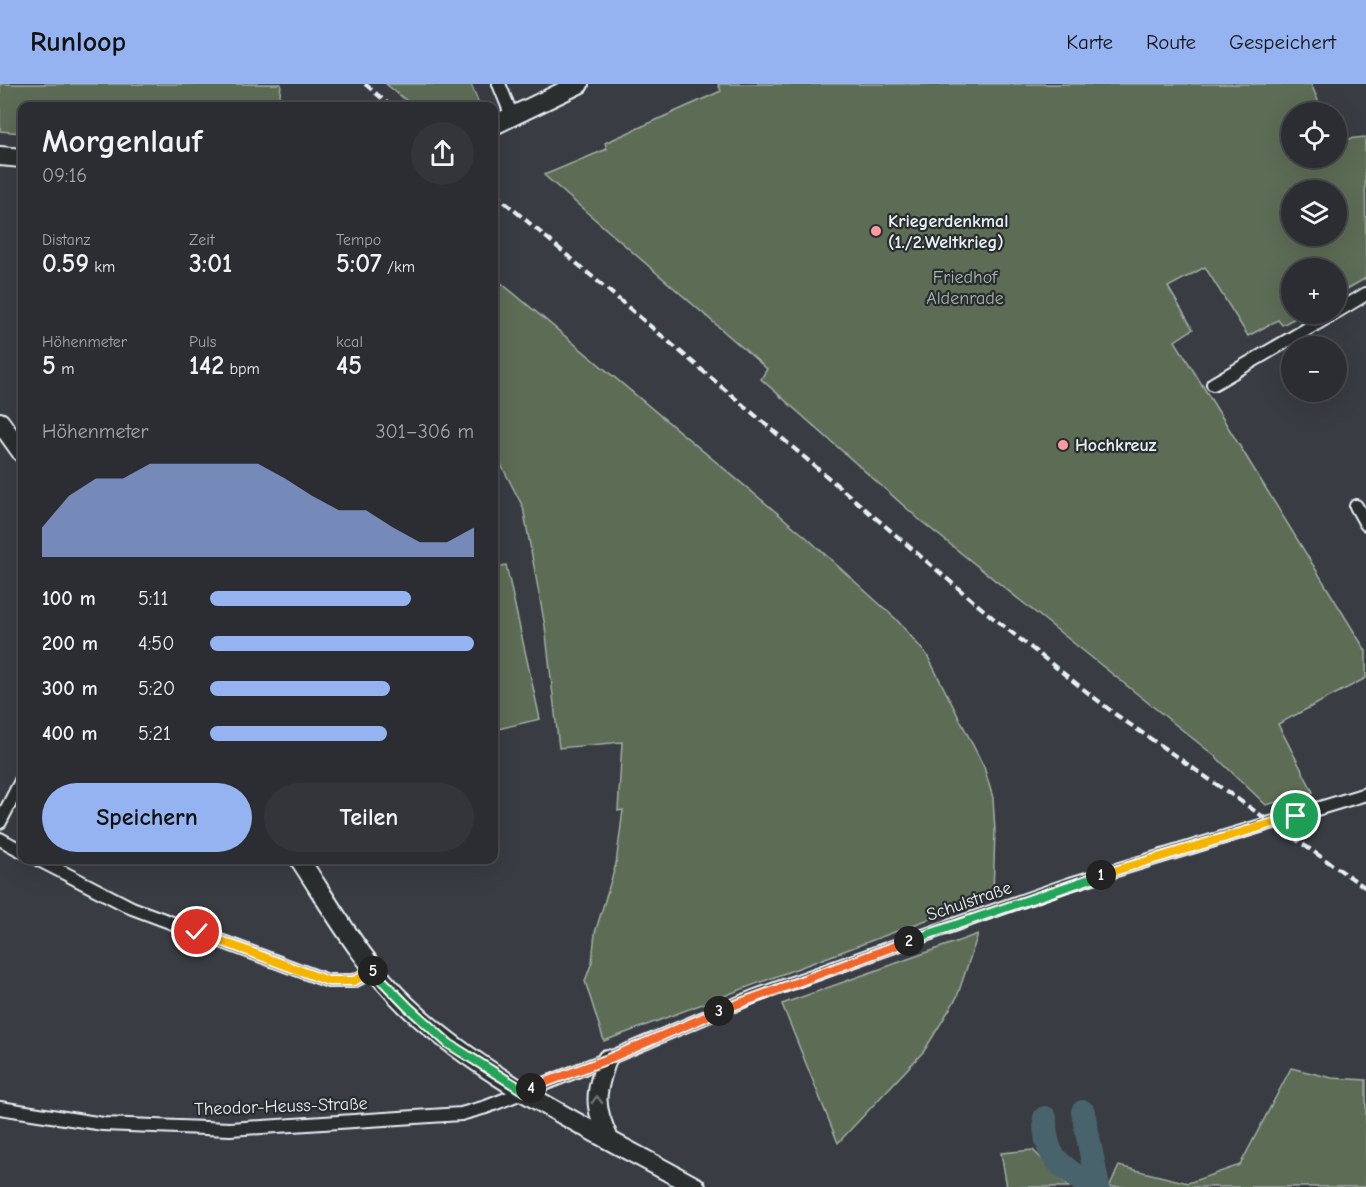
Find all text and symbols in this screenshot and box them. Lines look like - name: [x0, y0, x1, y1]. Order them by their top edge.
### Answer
- text: Runloop: [30, 26, 126, 58]
- text: Karte: [1066, 30, 1113, 54]
- text: Route: [1146, 30, 1196, 54]
- text: Gespeichert: [1229, 30, 1336, 54]
- map controls: [1281, 102, 1347, 402]
- button: locate: [1281, 102, 1347, 168]
- text: Morgenlauf: [42, 122, 202, 160]
- button: share: [411, 122, 474, 185]
- text: 09:16: [42, 164, 87, 187]
- button: layers: [1281, 180, 1347, 246]
- place label: Kriegerdenkmal (1./2.Weltkrieg): [888, 211, 1009, 253]
- marker: Kriegerdenkmal (1./2.Weltkrieg): [869, 224, 883, 238]
- text: Distanz: [42, 231, 91, 249]
- text: Zeit: [189, 231, 215, 249]
- text: Tempo: [336, 231, 381, 249]
- text: 0.59: [42, 249, 89, 279]
- text: 3:01: [189, 249, 232, 279]
- text: 5:07: [336, 249, 382, 279]
- text: km: [89, 258, 115, 276]
- text: /km: [382, 258, 415, 276]
- button: +: [1281, 258, 1347, 324]
- park label: Friedhof Aldenrade: [926, 267, 1004, 309]
- text: Höhenmeter: [42, 333, 127, 351]
- text: Puls: [189, 333, 216, 351]
- text: kcal: [336, 333, 363, 351]
- button: −: [1281, 336, 1347, 402]
- text: 5: [42, 351, 56, 381]
- text: 142: [189, 351, 224, 381]
- text: 45: [336, 351, 362, 381]
- text: m: [56, 360, 74, 378]
- text: bpm: [224, 360, 260, 378]
- text: Höhenmeter: [42, 420, 149, 443]
- text: 301–306 m: [375, 420, 474, 443]
- place label: Hochkreuz: [1075, 435, 1157, 456]
- marker: Hochkreuz: [1056, 438, 1070, 452]
- text: 100 m: [42, 587, 96, 610]
- text: 5:11: [138, 587, 168, 610]
- text: 200 m: [42, 632, 98, 655]
- text: 4:50: [138, 632, 174, 655]
- text: 300 m: [42, 677, 98, 700]
- text: 5:20: [138, 677, 175, 700]
- text: 400 m: [42, 722, 97, 745]
- text: 5:21: [138, 722, 171, 745]
- button: Speichern: [42, 783, 252, 852]
- button: Teilen: [264, 783, 474, 852]
- pin: [1270, 790, 1321, 841]
- icon: arrive: [1279, 799, 1312, 832]
- pin: 1: [1086, 860, 1116, 890]
- text: 1: [1098, 866, 1104, 884]
- street label: Schulstraße: [924, 877, 1014, 926]
- pin: [171, 906, 222, 957]
- icon: check: [180, 915, 213, 948]
- pin: 2: [894, 926, 924, 956]
- text: 2: [905, 932, 913, 950]
- pin: 5: [358, 956, 388, 986]
- text: 5: [369, 962, 377, 980]
- pin: 3: [704, 996, 734, 1026]
- text: 3: [715, 1002, 723, 1020]
- pin: 4: [516, 1073, 546, 1103]
- text: 4: [527, 1079, 535, 1097]
- street label: Theodor-Heuss-Straße: [194, 1093, 368, 1120]
- one-way arrow: [591, 1095, 603, 1104]

